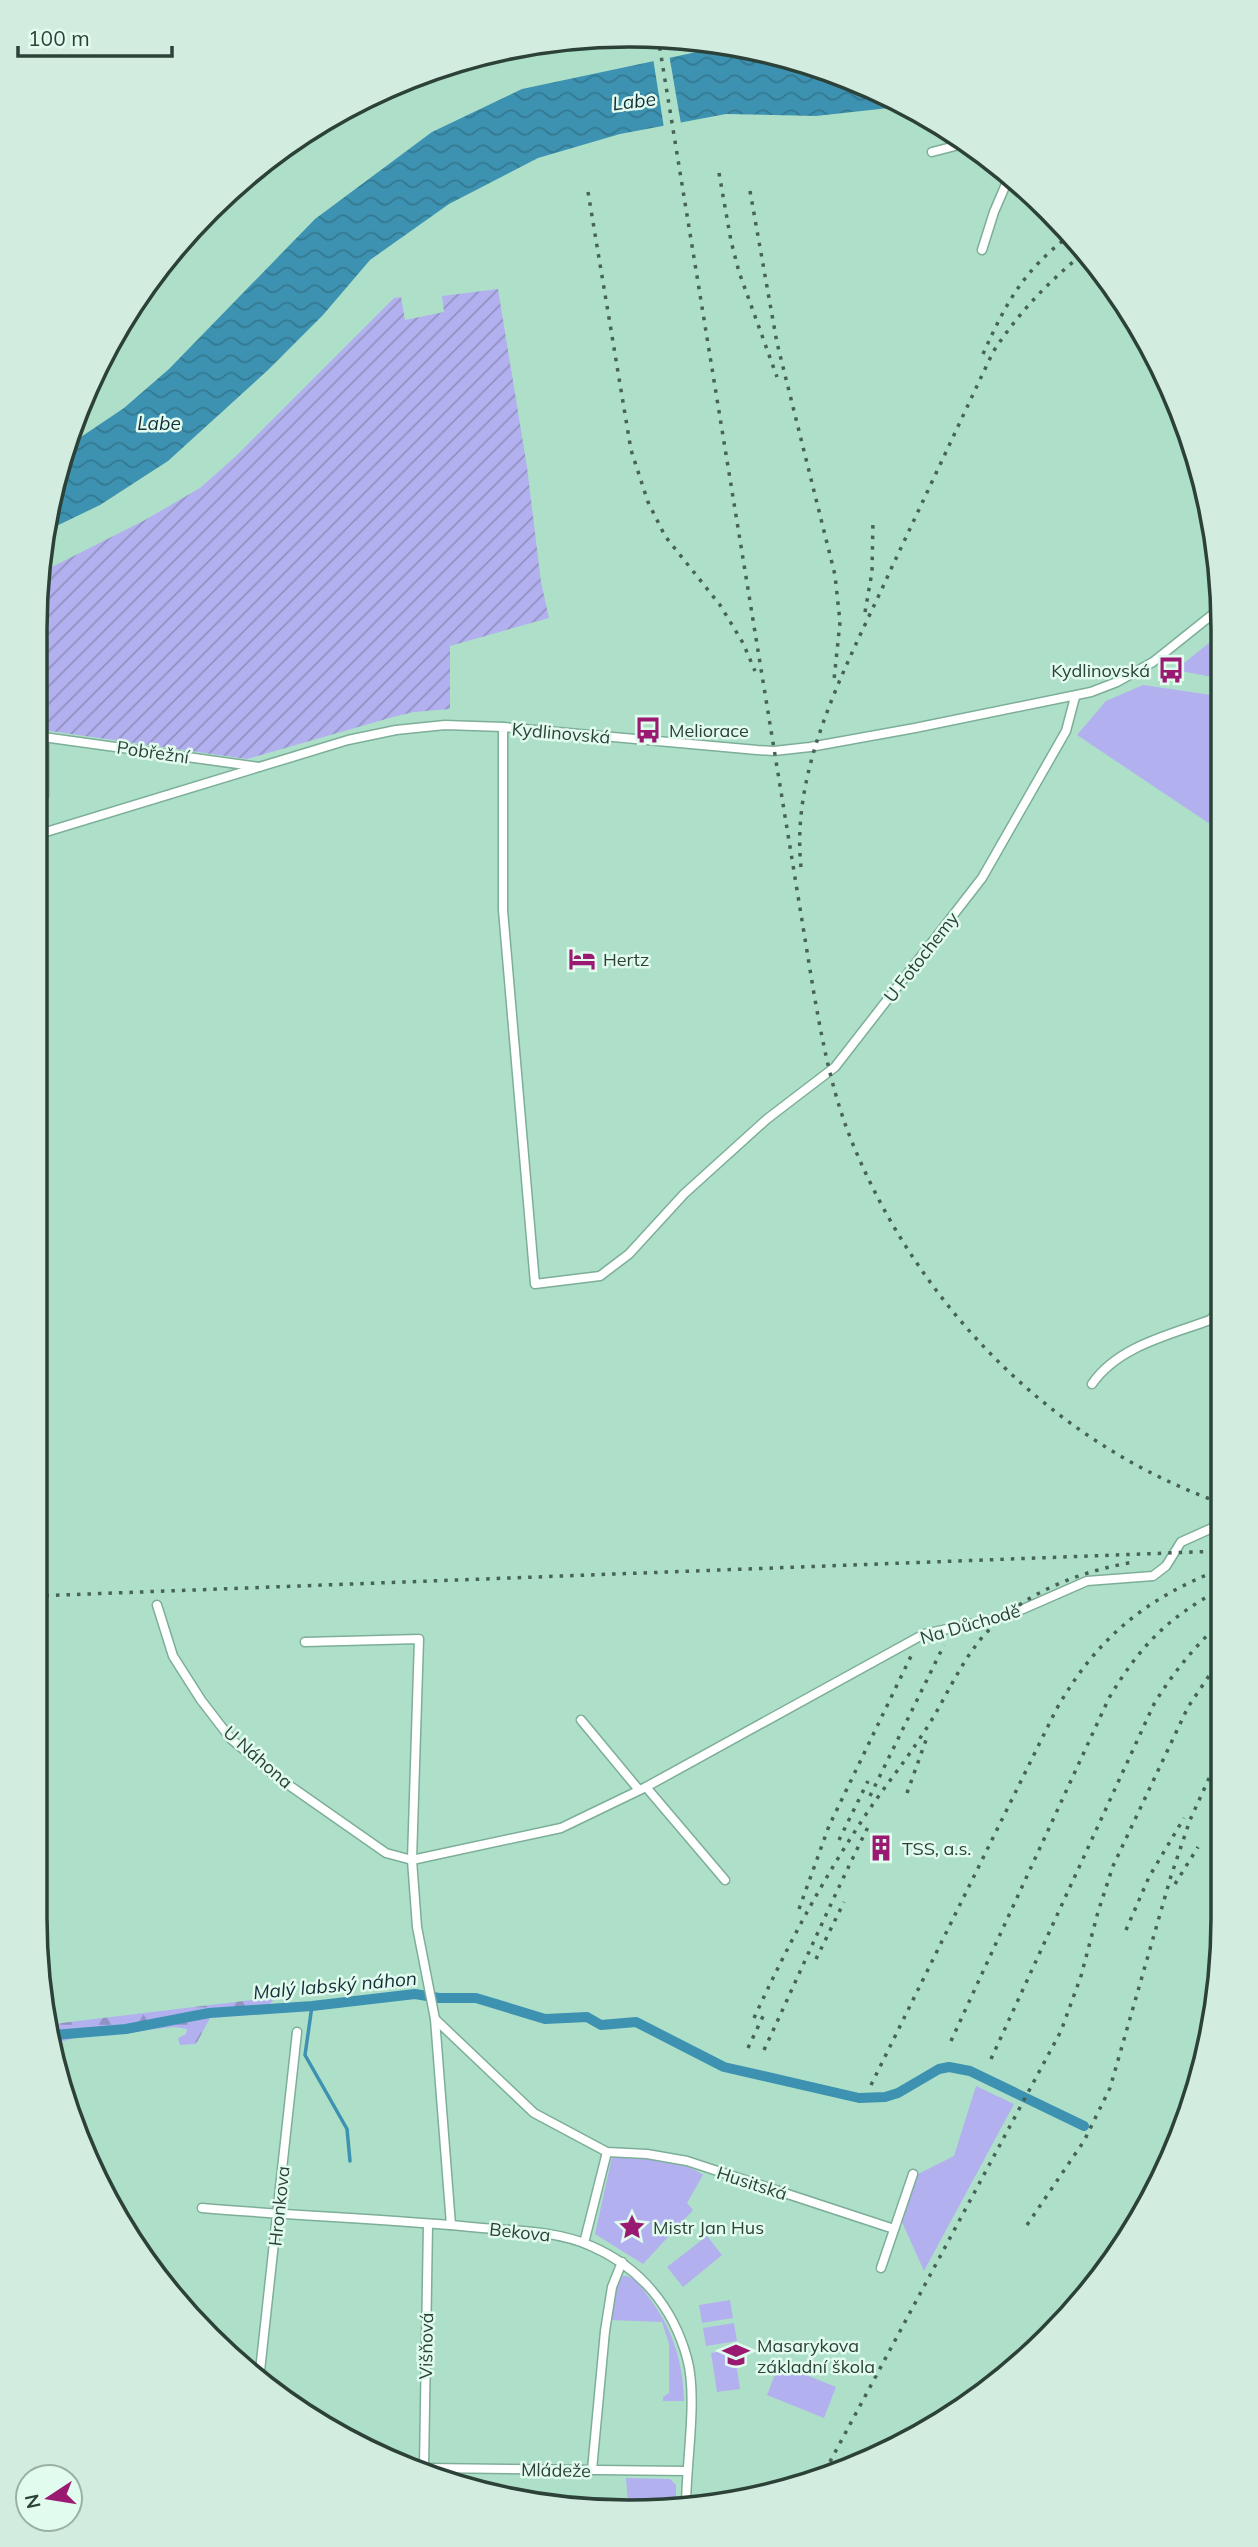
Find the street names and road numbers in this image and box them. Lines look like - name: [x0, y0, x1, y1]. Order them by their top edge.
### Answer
- street label: Kydlinovská: [511, 717, 611, 749]
- street label: Pobřežní: [115, 736, 192, 769]
- street label: U Fotochemy: [878, 907, 964, 1007]
- street label: Na Důchodě: [917, 1599, 1023, 1649]
- street label: U Náhona: [219, 1721, 297, 1793]
- street label: Husitská: [714, 2161, 790, 2205]
- street label: Hronkova: [263, 2165, 295, 2247]
- street label: Bekova: [488, 2217, 552, 2247]
- street label: Višňová: [414, 2312, 438, 2380]
- street label: Mládeže: [521, 2458, 591, 2482]

